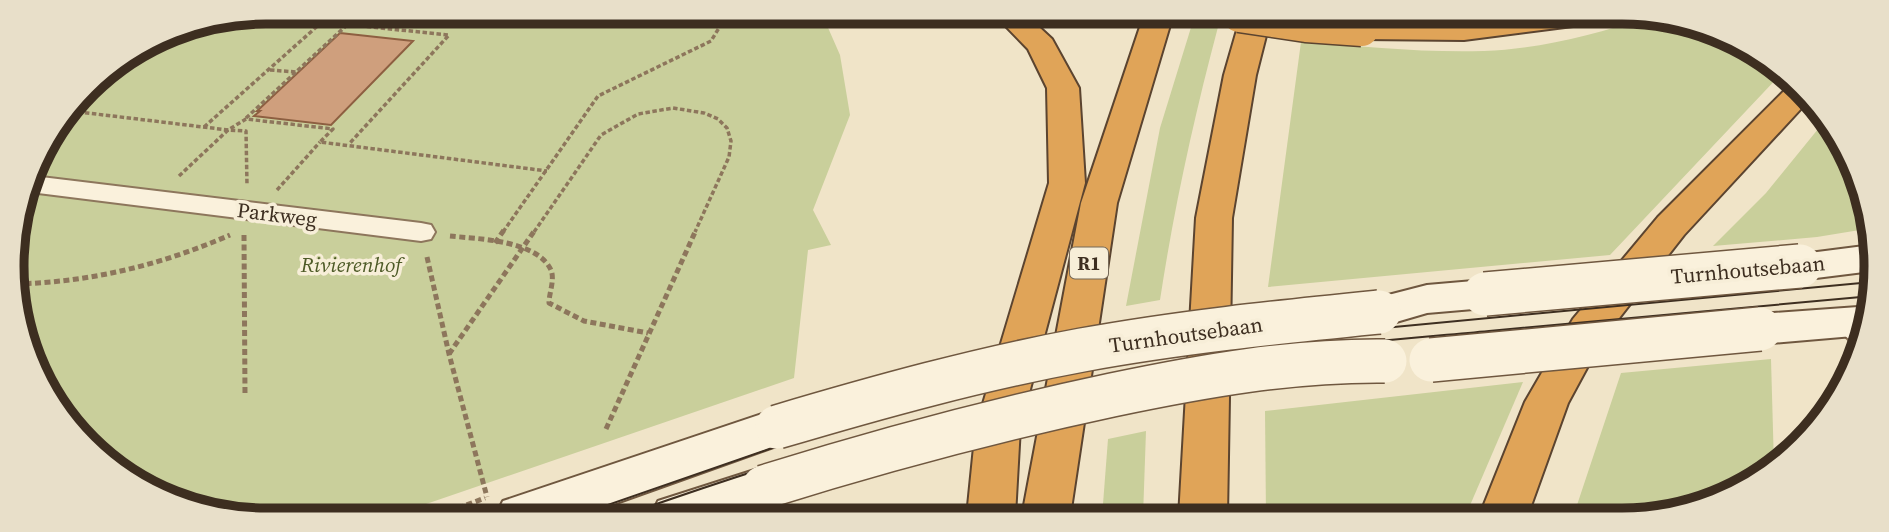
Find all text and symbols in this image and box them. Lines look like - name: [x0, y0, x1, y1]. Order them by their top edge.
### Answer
- street label: Parkweg: [235, 195, 319, 234]
- road number: R1: [1070, 247, 1108, 278]
- street label: Turnhoutsebaan: [1670, 248, 1827, 291]
- park label: Rivierenhof: [300, 250, 405, 279]
- street label: Turnhoutsebaan: [1107, 309, 1265, 360]

